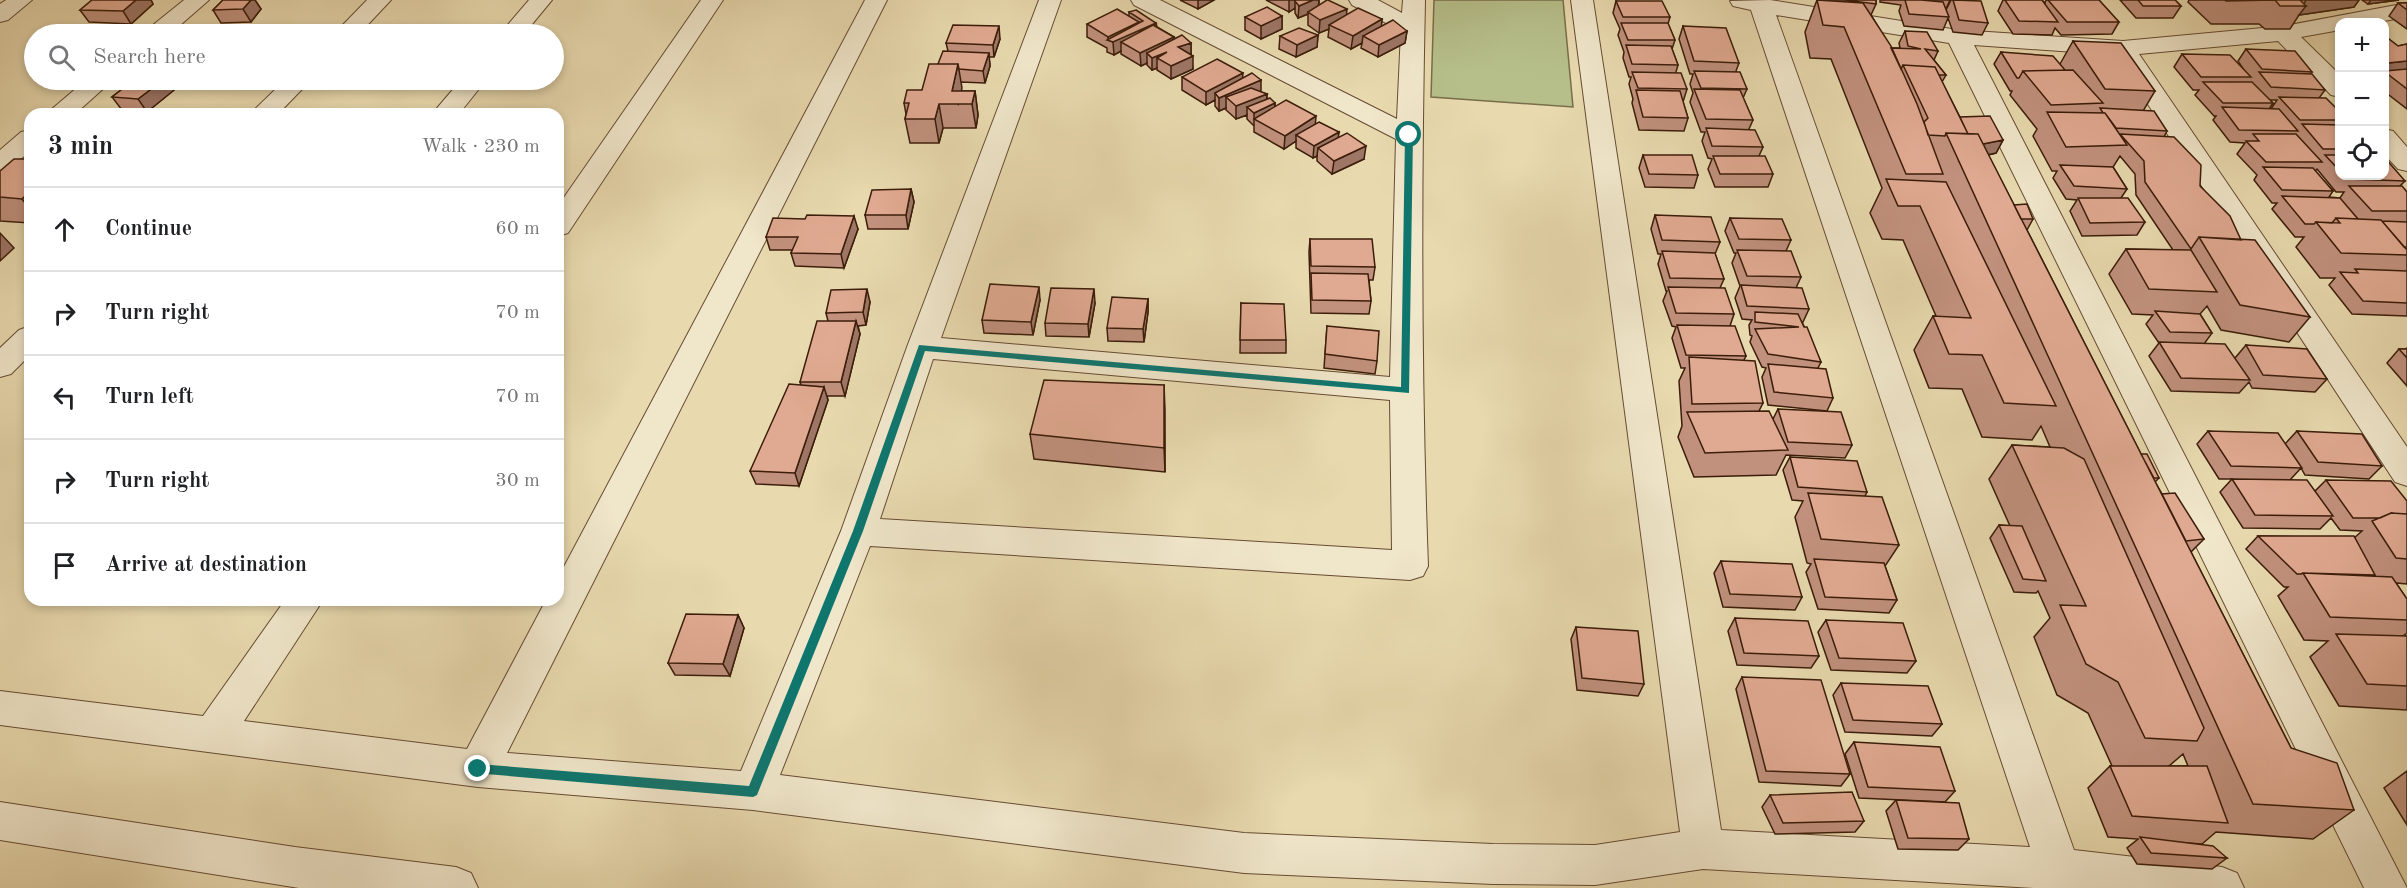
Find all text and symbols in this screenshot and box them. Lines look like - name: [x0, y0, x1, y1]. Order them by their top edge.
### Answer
- map controls: [2335, 18, 2389, 180]
- button: +: [2335, 18, 2389, 72]
- search box: [24, 24, 564, 90]
- icon: search: [45, 41, 78, 74]
- text: Search here: [93, 46, 206, 68]
- button: −: [2335, 72, 2389, 126]
- route start: [1395, 121, 1421, 147]
- button: locate: [2335, 126, 2389, 180]
- text: 3 min: [48, 134, 113, 160]
- text: Walk · 230 m: [421, 137, 540, 157]
- icon: ahead: [48, 213, 81, 246]
- text: Continue: [105, 218, 192, 240]
- text: 60 m: [495, 219, 540, 239]
- icon: right: [48, 297, 81, 330]
- text: Turn right: [105, 302, 209, 324]
- text: 70 m: [495, 303, 540, 323]
- icon: left: [48, 381, 81, 414]
- text: Turn left: [105, 386, 194, 408]
- text: 70 m: [495, 387, 540, 407]
- icon: right: [48, 465, 81, 498]
- text: Turn right: [105, 470, 209, 492]
- text: 30 m: [495, 471, 540, 491]
- icon: arrive: [48, 549, 81, 582]
- text: Arrive at destination: [105, 554, 307, 576]
- route end: [464, 755, 490, 781]

